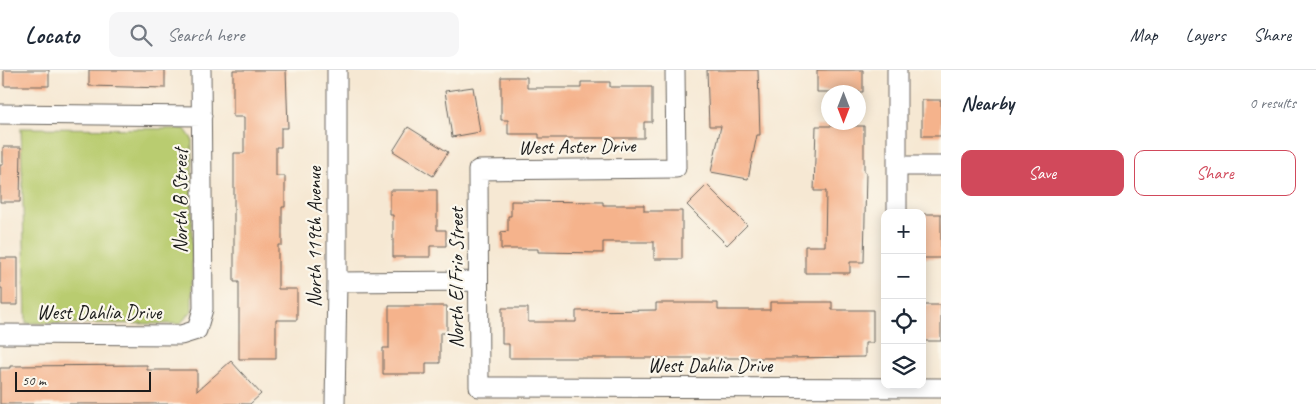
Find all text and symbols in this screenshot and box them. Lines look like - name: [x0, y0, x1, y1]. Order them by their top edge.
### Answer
- search box: [109, 12, 459, 57]
- text: Locato: [25, 20, 79, 50]
- icon: search: [127, 21, 155, 49]
- text: Search here: [167, 23, 245, 47]
- text: Map: [1130, 24, 1158, 46]
- text: Layers: [1186, 24, 1225, 46]
- text: Share: [1253, 24, 1291, 46]
- north arrow: [821, 85, 866, 130]
- text: Nearby: [961, 90, 1014, 116]
- text: 0 results: [1249, 93, 1296, 113]
- street label: West Aster Drive: [518, 133, 637, 160]
- street label: North B Street: [168, 145, 193, 253]
- button: Save: [961, 150, 1124, 196]
- button: Share: [1134, 150, 1296, 196]
- street label: North 119th Avenue: [302, 165, 327, 307]
- street label: North El Frio Street: [444, 205, 469, 348]
- map controls: [881, 209, 926, 389]
- button: +: [881, 209, 926, 254]
- button: −: [881, 254, 926, 299]
- button: locate: [881, 299, 926, 344]
- street label: West Dahlia Drive: [37, 300, 163, 325]
- button: layers: [881, 344, 926, 389]
- street label: West Dahlia Drive: [648, 353, 774, 378]
- scale bar: [15, 369, 151, 392]
- text: 50 m: [22, 372, 46, 389]

